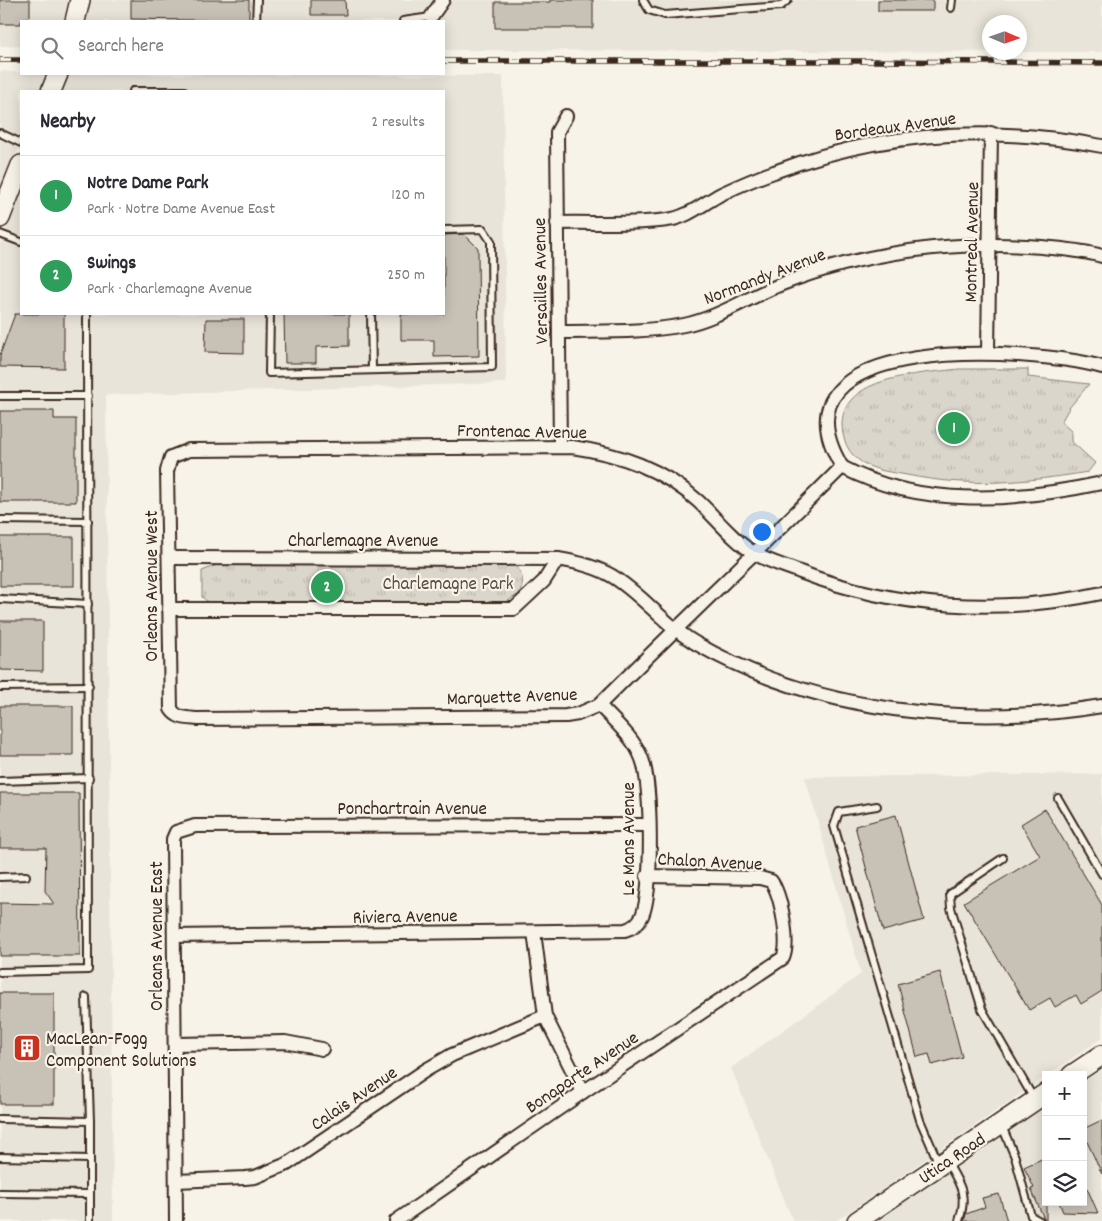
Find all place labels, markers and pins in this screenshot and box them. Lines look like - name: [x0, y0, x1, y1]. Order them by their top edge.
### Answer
- pin: 1: [938, 409, 970, 447]
- pin: 2: [311, 568, 343, 606]
- place label: MacLean-Fogg Component Solutions: [46, 1027, 197, 1076]
- building icon: MacLean-Fogg Component Solutions: [12, 1033, 42, 1063]

